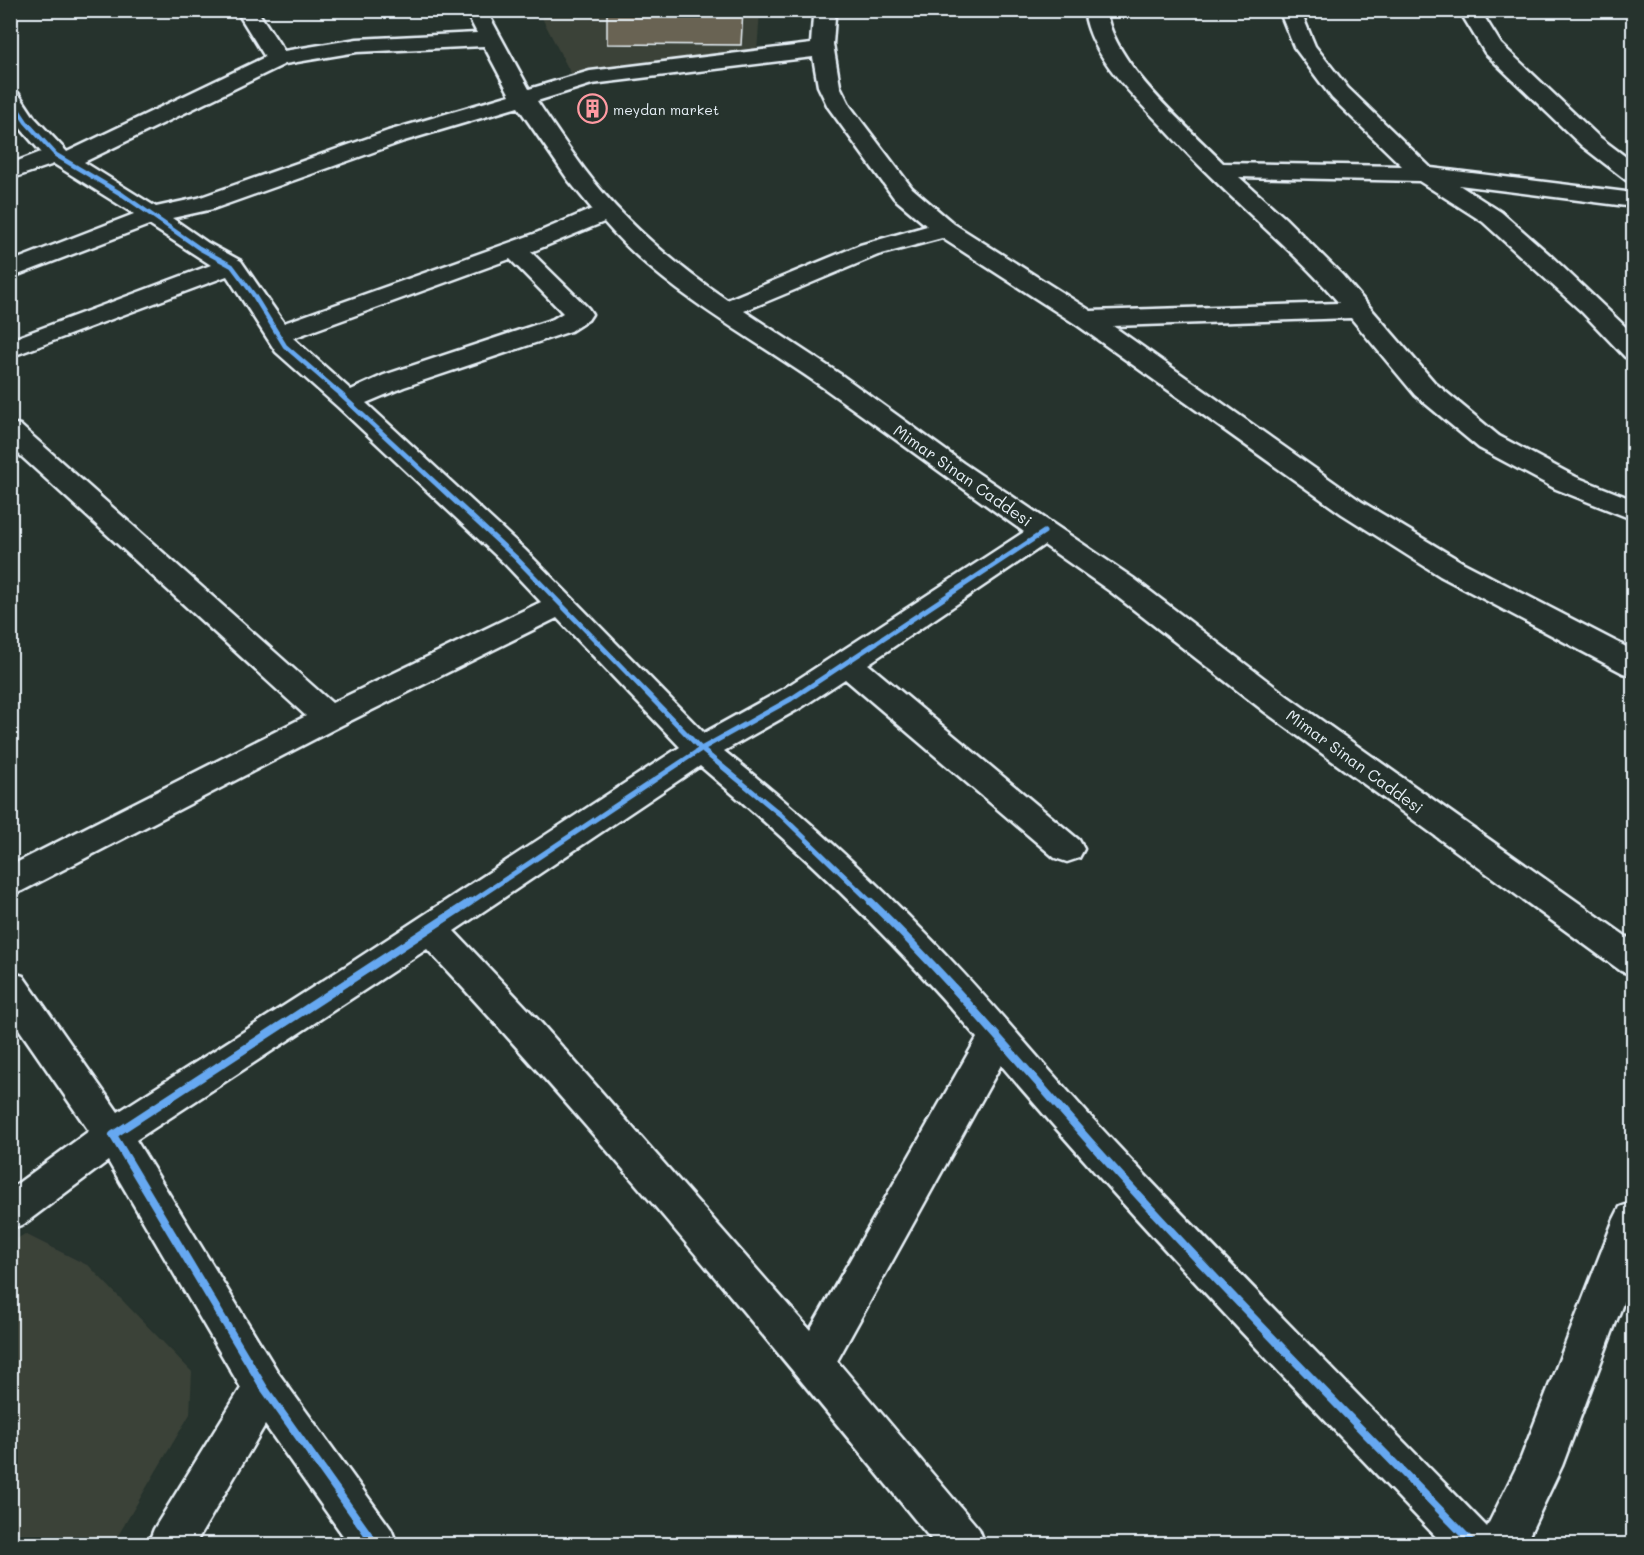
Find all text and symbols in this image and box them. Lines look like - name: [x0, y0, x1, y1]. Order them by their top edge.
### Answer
- building icon: meydan market: [576, 93, 608, 125]
- place label: meydan market: [613, 100, 719, 119]
- street label: Mimar Sinan Caddesi: [890, 419, 1036, 531]
- street label: Mimar Sinan Caddesi: [1282, 704, 1428, 818]

